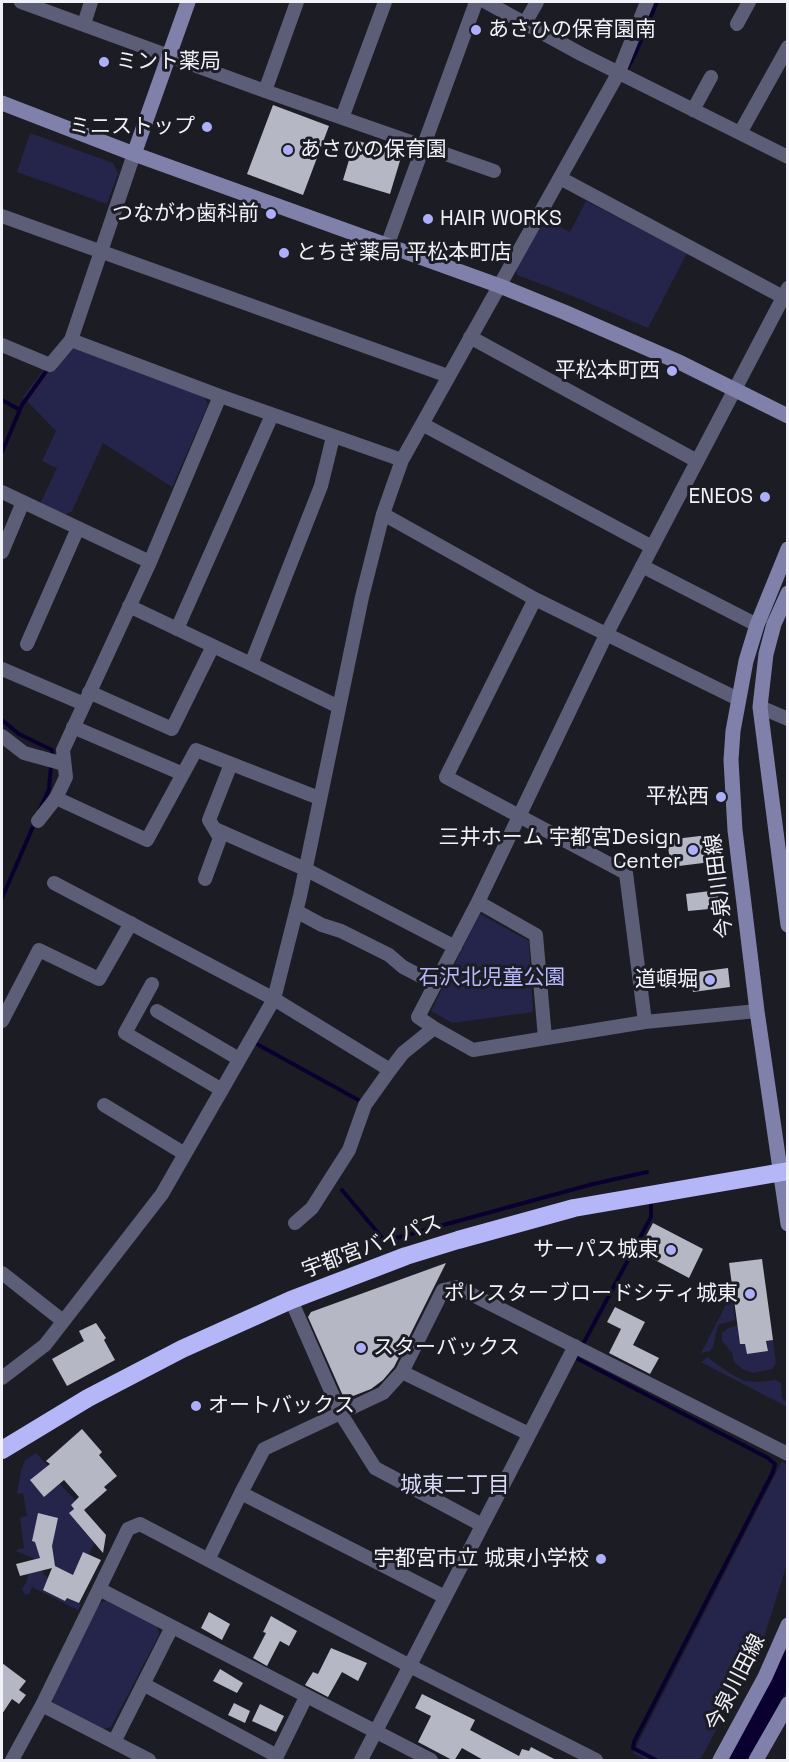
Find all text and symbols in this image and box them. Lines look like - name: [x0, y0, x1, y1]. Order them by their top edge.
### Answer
- place label: あさひの保育園南: [488, 17, 656, 43]
- marker: あさひの保育園南: [469, 23, 483, 37]
- place label: ミント薬局: [116, 49, 221, 75]
- marker: ミント薬局: [97, 55, 111, 69]
- place label: ミニストップ: [69, 114, 195, 140]
- marker: ミニストップ: [200, 120, 214, 134]
- place label: あさひの保育園: [300, 137, 447, 163]
- marker: あさひの保育園: [281, 143, 295, 157]
- place label: つながわ歯科前: [112, 201, 259, 227]
- place label: HAIR WORKS: [440, 206, 562, 232]
- marker: つながわ歯科前: [264, 207, 278, 221]
- marker: HAIR WORKS: [421, 212, 435, 226]
- place label: とちぎ薬局 平松本町店: [296, 240, 511, 266]
- marker: とちぎ薬局 平松本町店: [277, 246, 291, 260]
- place label: 平松本町西: [555, 358, 660, 384]
- marker: 平松本町西: [665, 364, 679, 378]
- place label: ENEOS: [688, 484, 753, 510]
- marker: ENEOS: [758, 490, 772, 504]
- place label: 平松西: [646, 784, 709, 810]
- marker: 平松西: [714, 790, 728, 804]
- place label: 三井ホーム 宇都宮Design Center: [439, 825, 681, 875]
- street label: 今泉川田線: [701, 832, 739, 940]
- marker: 三井ホーム 宇都宮Design Center: [686, 843, 700, 857]
- park label: 石沢北児童公園: [419, 965, 565, 991]
- place label: 道頓堀: [635, 967, 698, 993]
- marker: 道頓堀: [703, 973, 717, 987]
- street label: 宇都宮バイパス: [299, 1210, 445, 1284]
- place label: サーパス城東: [533, 1237, 659, 1263]
- marker: サーパス城東: [664, 1243, 678, 1257]
- place label: ポレスターブロードシティ城東: [444, 1281, 738, 1307]
- marker: ポレスターブロードシティ城東: [743, 1287, 757, 1301]
- place label: スターバックス: [373, 1335, 520, 1361]
- marker: スターバックス: [354, 1341, 368, 1355]
- place label: オートバックス: [208, 1393, 355, 1419]
- marker: オートバックス: [189, 1399, 203, 1413]
- district label: 城東二丁目: [400, 1473, 510, 1499]
- place label: 宇都宮市立 城東小学校: [374, 1546, 589, 1572]
- marker: 宇都宮市立 城東小学校: [594, 1552, 608, 1566]
- street label: 今泉川田線: [701, 1631, 771, 1735]

